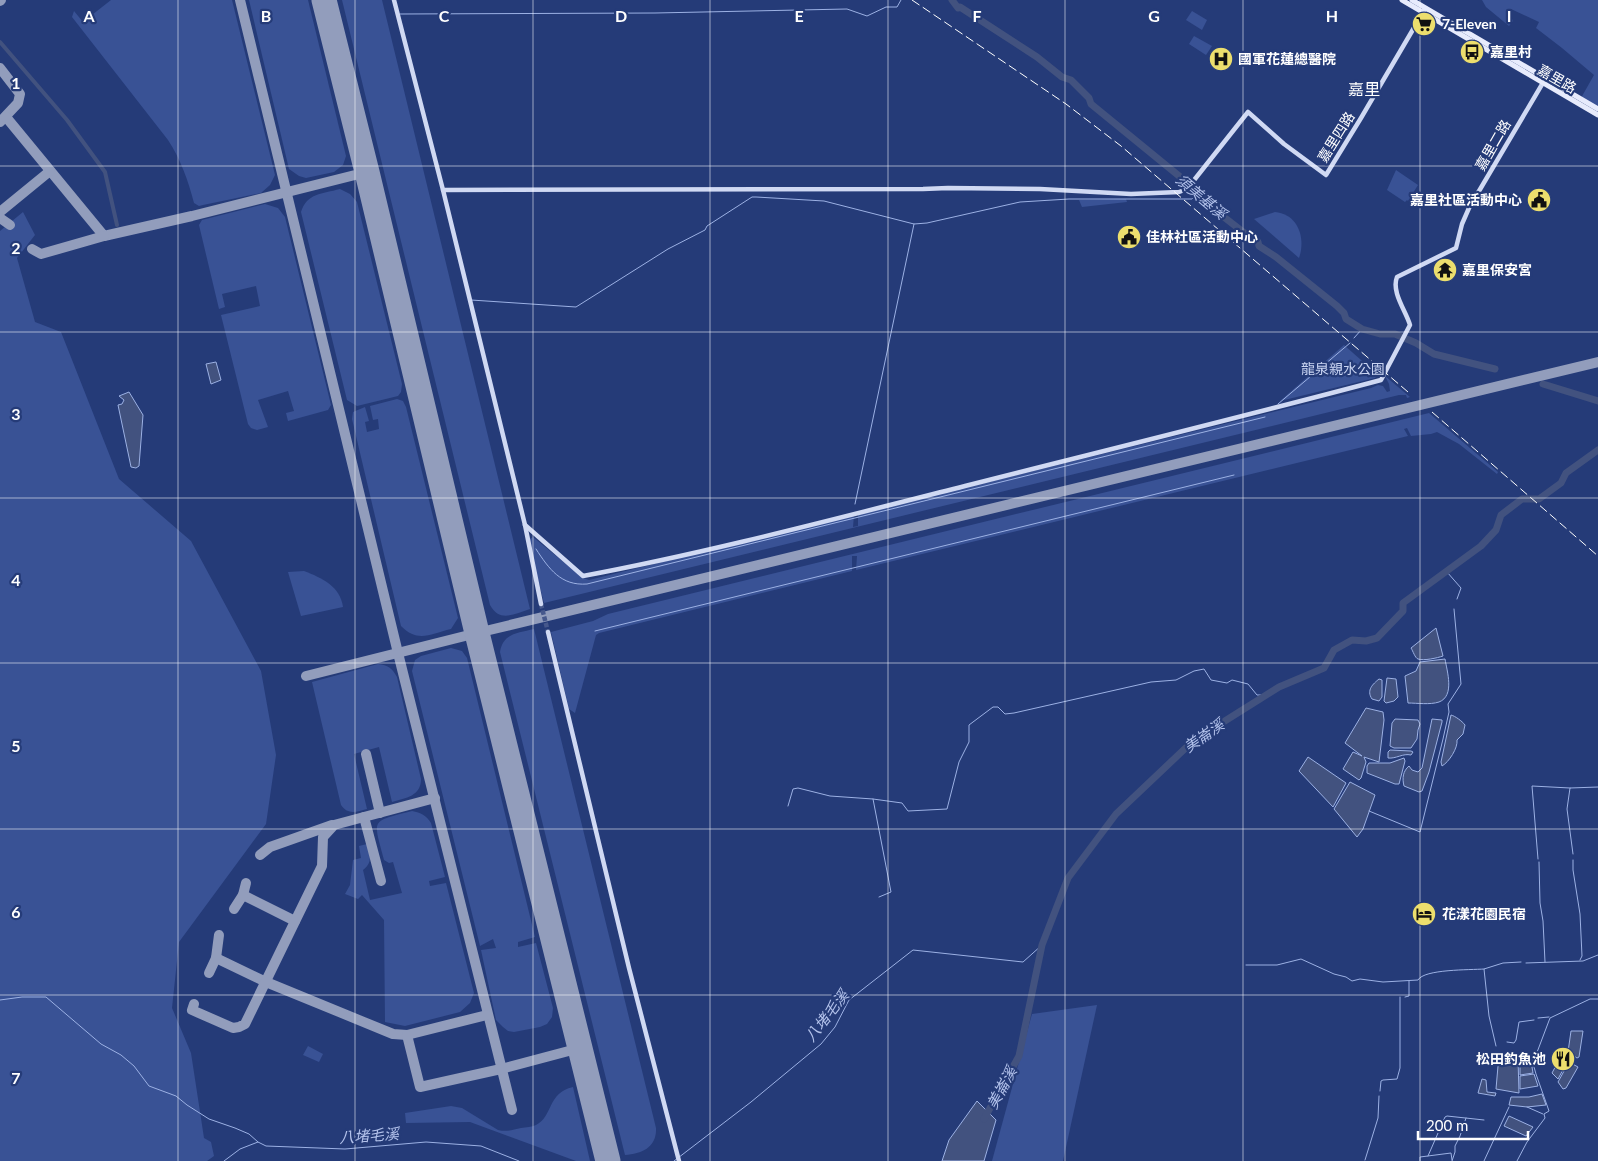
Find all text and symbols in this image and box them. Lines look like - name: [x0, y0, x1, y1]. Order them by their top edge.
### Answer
- text: A: [82, 6, 95, 25]
- text: B: [261, 6, 271, 25]
- text: C: [439, 6, 450, 25]
- text: D: [615, 6, 627, 25]
- text: E: [794, 6, 804, 25]
- text: F: [972, 6, 982, 25]
- text: G: [1148, 6, 1160, 25]
- text: H: [1326, 6, 1338, 25]
- text: I: [1507, 6, 1511, 25]
- supermarket icon: 7-Eleven: [1411, 11, 1437, 37]
- place label: 7-Eleven: [1442, 15, 1497, 32]
- bus stop icon: 嘉里村: [1459, 39, 1485, 65]
- place label: 嘉里村: [1490, 43, 1532, 60]
- hospital icon: 國軍花蓮總醫院: [1208, 46, 1234, 72]
- place label: 國軍花蓮總醫院: [1238, 50, 1336, 67]
- street label: 嘉里路: [1535, 61, 1580, 96]
- text: 1: [11, 73, 21, 92]
- district label: 嘉里: [1348, 79, 1380, 98]
- street label: 嘉里四路: [1314, 108, 1358, 165]
- street label: 嘉里二路: [1471, 116, 1514, 173]
- water label: 須美基溪: [1173, 170, 1232, 224]
- public building icon: 嘉里社區活動中心: [1526, 187, 1552, 213]
- place label: 嘉里社區活動中心: [1410, 191, 1522, 208]
- public building icon: 佳林社區活動中心: [1116, 224, 1142, 250]
- place label: 佳林社區活動中心: [1146, 228, 1258, 245]
- text: 2: [11, 238, 21, 257]
- temple icon: 嘉里保安宮: [1432, 257, 1458, 283]
- place label: 嘉里保安宮: [1462, 261, 1532, 278]
- park label: 龍泉親水公園: [1301, 360, 1385, 377]
- text: 3: [11, 404, 21, 423]
- text: 4: [11, 570, 21, 589]
- water label: 美崙溪: [1180, 714, 1229, 755]
- text: 5: [11, 736, 21, 755]
- hotel icon: 花漾花園民宿: [1411, 901, 1437, 927]
- text: 6: [11, 902, 21, 921]
- place label: 花漾花園民宿: [1442, 905, 1526, 922]
- water label: 八堵毛溪: [801, 985, 853, 1045]
- restaurant icon: 松田釣魚池: [1550, 1046, 1576, 1072]
- place label: 松田釣魚池: [1476, 1050, 1546, 1067]
- water label: 美崙溪: [983, 1062, 1021, 1112]
- text: 7: [11, 1068, 21, 1087]
- scale bar: [1418, 1108, 1528, 1140]
- text: 200 m: [1426, 1116, 1468, 1134]
- water label: 八堵毛溪: [338, 1124, 401, 1146]

